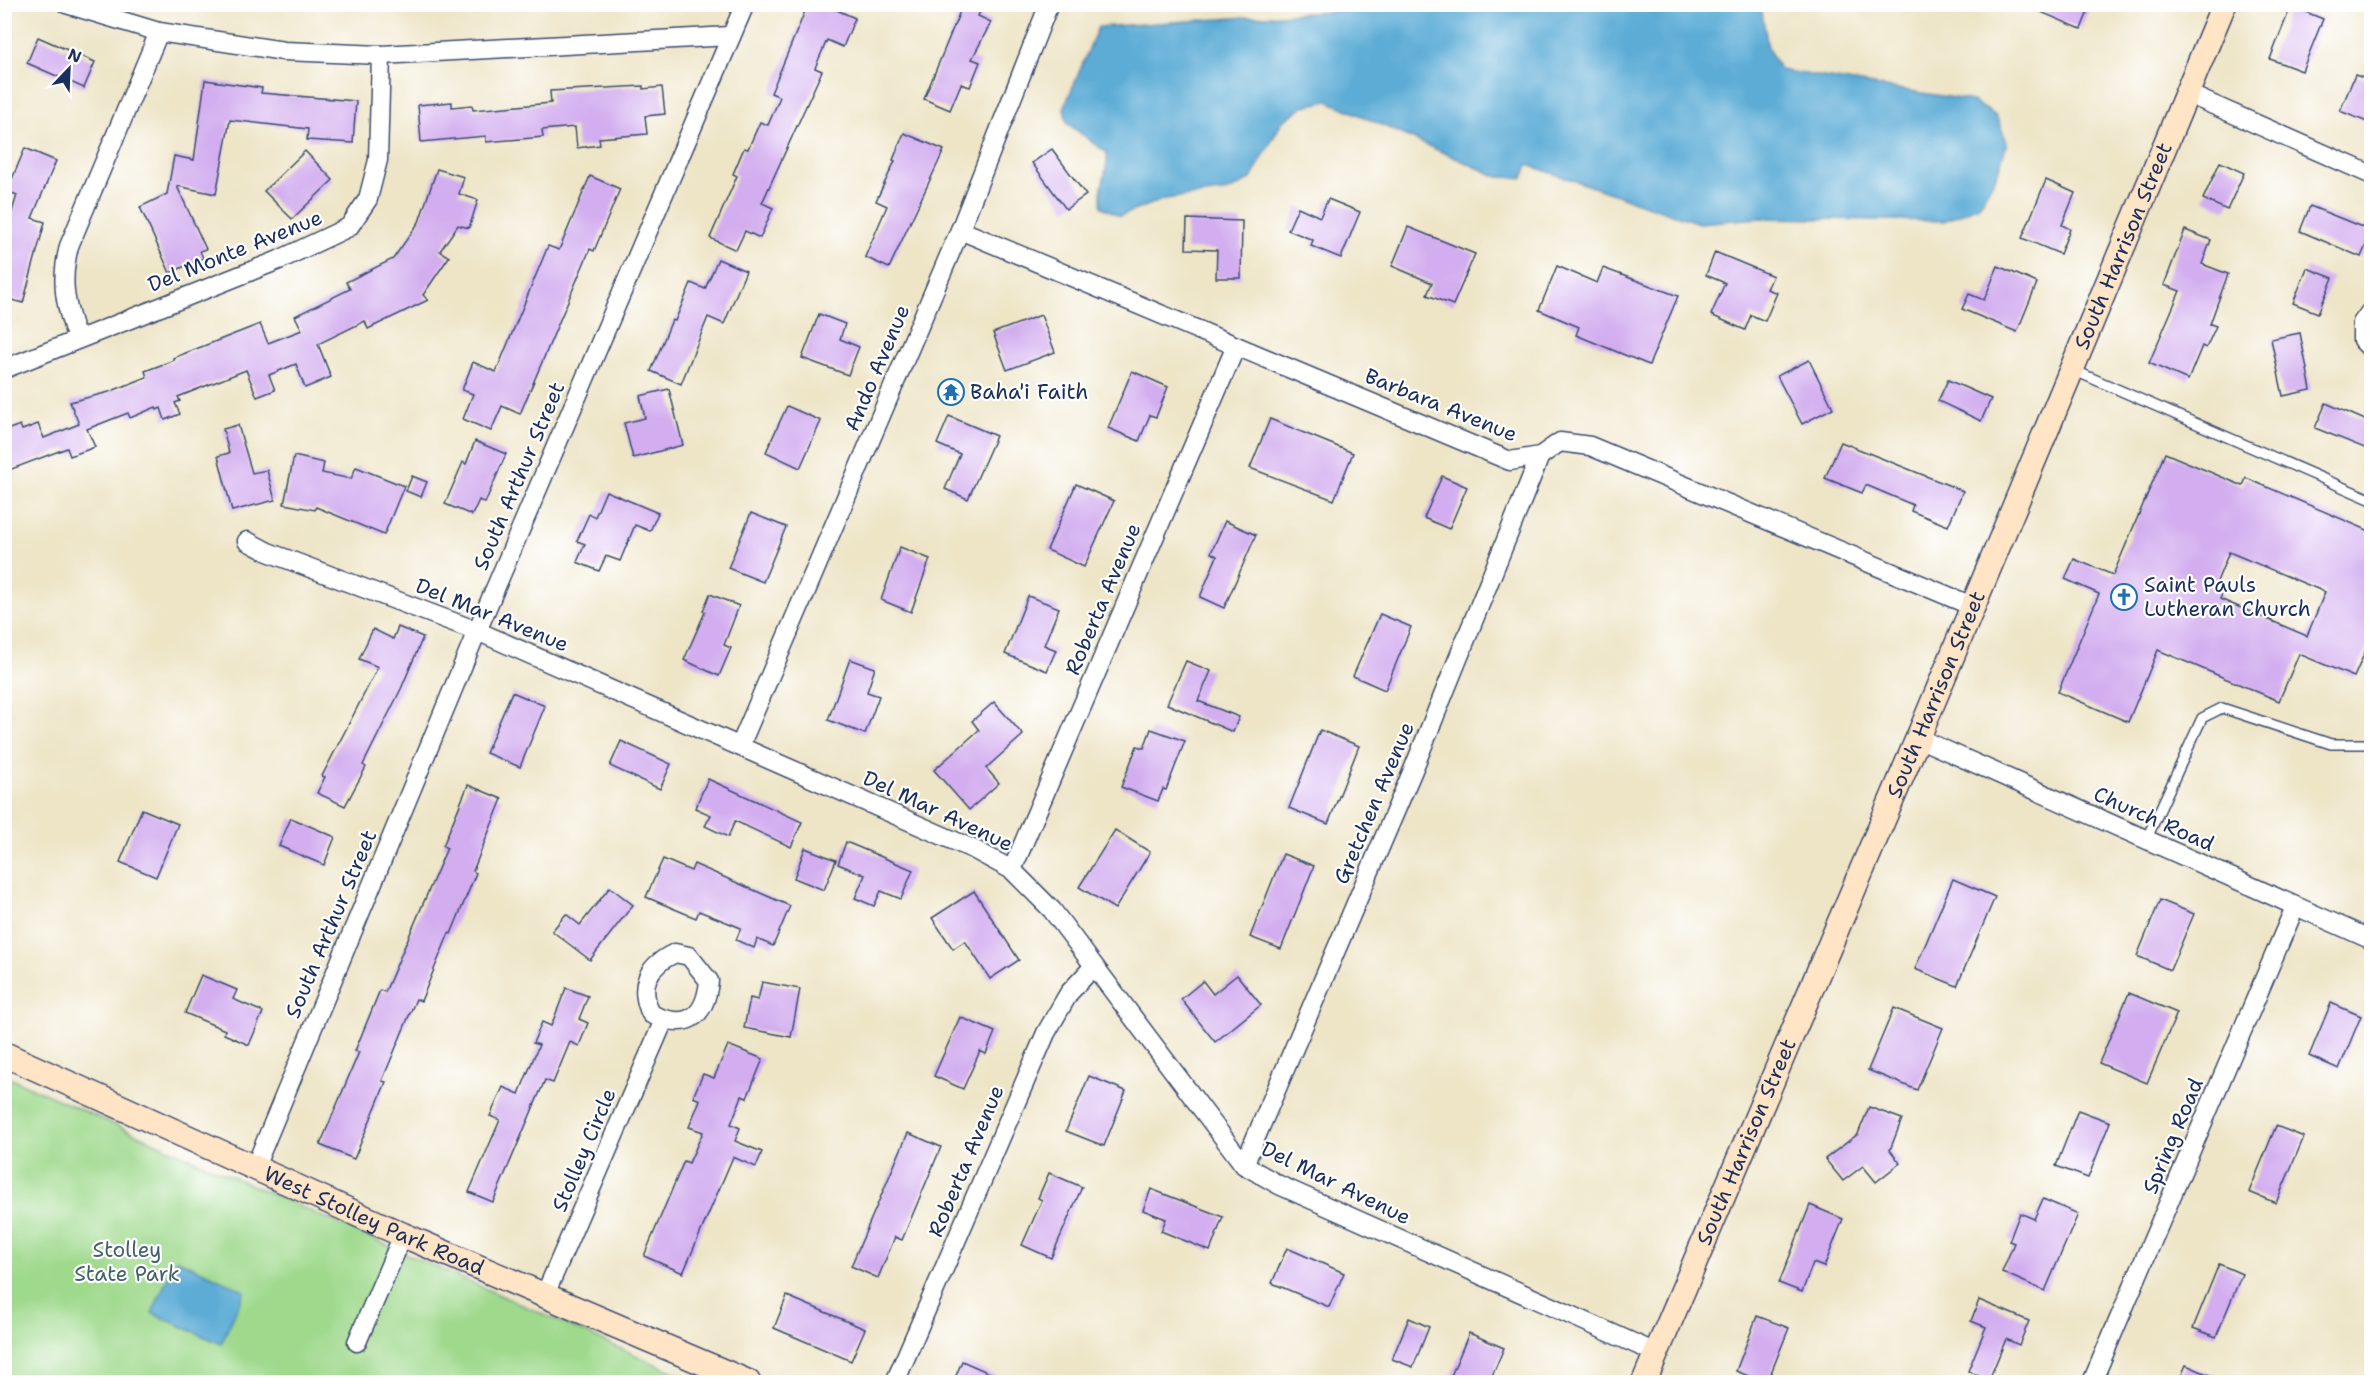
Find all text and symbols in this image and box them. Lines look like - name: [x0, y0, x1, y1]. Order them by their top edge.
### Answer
- north arrow: [39, 39, 99, 99]
- text: N: [65, 44, 85, 68]
- street label: South Harrison Street: [2068, 138, 2179, 354]
- street label: Del Monte Avenue: [144, 203, 326, 299]
- street label: Ando Avenue: [838, 300, 916, 436]
- street label: Barbara Avenue: [1361, 362, 1521, 448]
- temple icon: Baha'i Faith: [936, 377, 966, 407]
- street label: South Arthur Street: [467, 378, 571, 574]
- place label: Baha'i Faith: [970, 378, 1088, 406]
- street label: Roberta Avenue: [1058, 519, 1148, 679]
- place label: Saint Pauls Lutheran Church: [2144, 571, 2311, 623]
- street label: Del Mar Avenue: [411, 572, 573, 658]
- church icon: Saint Pauls Lutheran Church: [2109, 582, 2139, 612]
- street label: South Harrison Street: [1880, 587, 1992, 802]
- street label: Gretchen Avenue: [1327, 718, 1421, 888]
- street label: Del Mar Avenue: [858, 764, 1018, 858]
- street label: Church Road: [2089, 780, 2219, 858]
- street label: South Arthur Street: [279, 826, 383, 1022]
- street label: South Harrison Street: [1690, 1034, 1802, 1249]
- street label: Spring Road: [2136, 1074, 2210, 1198]
- street label: Roberta Avenue: [921, 1081, 1011, 1241]
- street label: Stolley Circle: [545, 1084, 623, 1216]
- street label: Del Mar Avenue: [1257, 1135, 1415, 1231]
- street label: West Stolley Park Road: [259, 1160, 489, 1282]
- park label: Stolley State Park: [74, 1236, 180, 1288]

